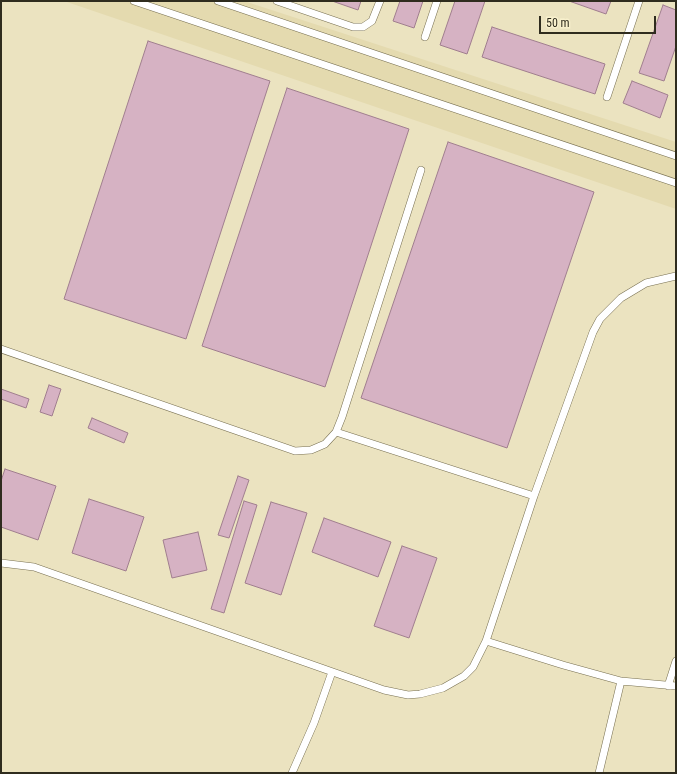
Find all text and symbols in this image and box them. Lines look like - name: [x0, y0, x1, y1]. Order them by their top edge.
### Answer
- scale bar: [541, 8, 658, 34]
- text: 50 m: [546, 16, 570, 30]

